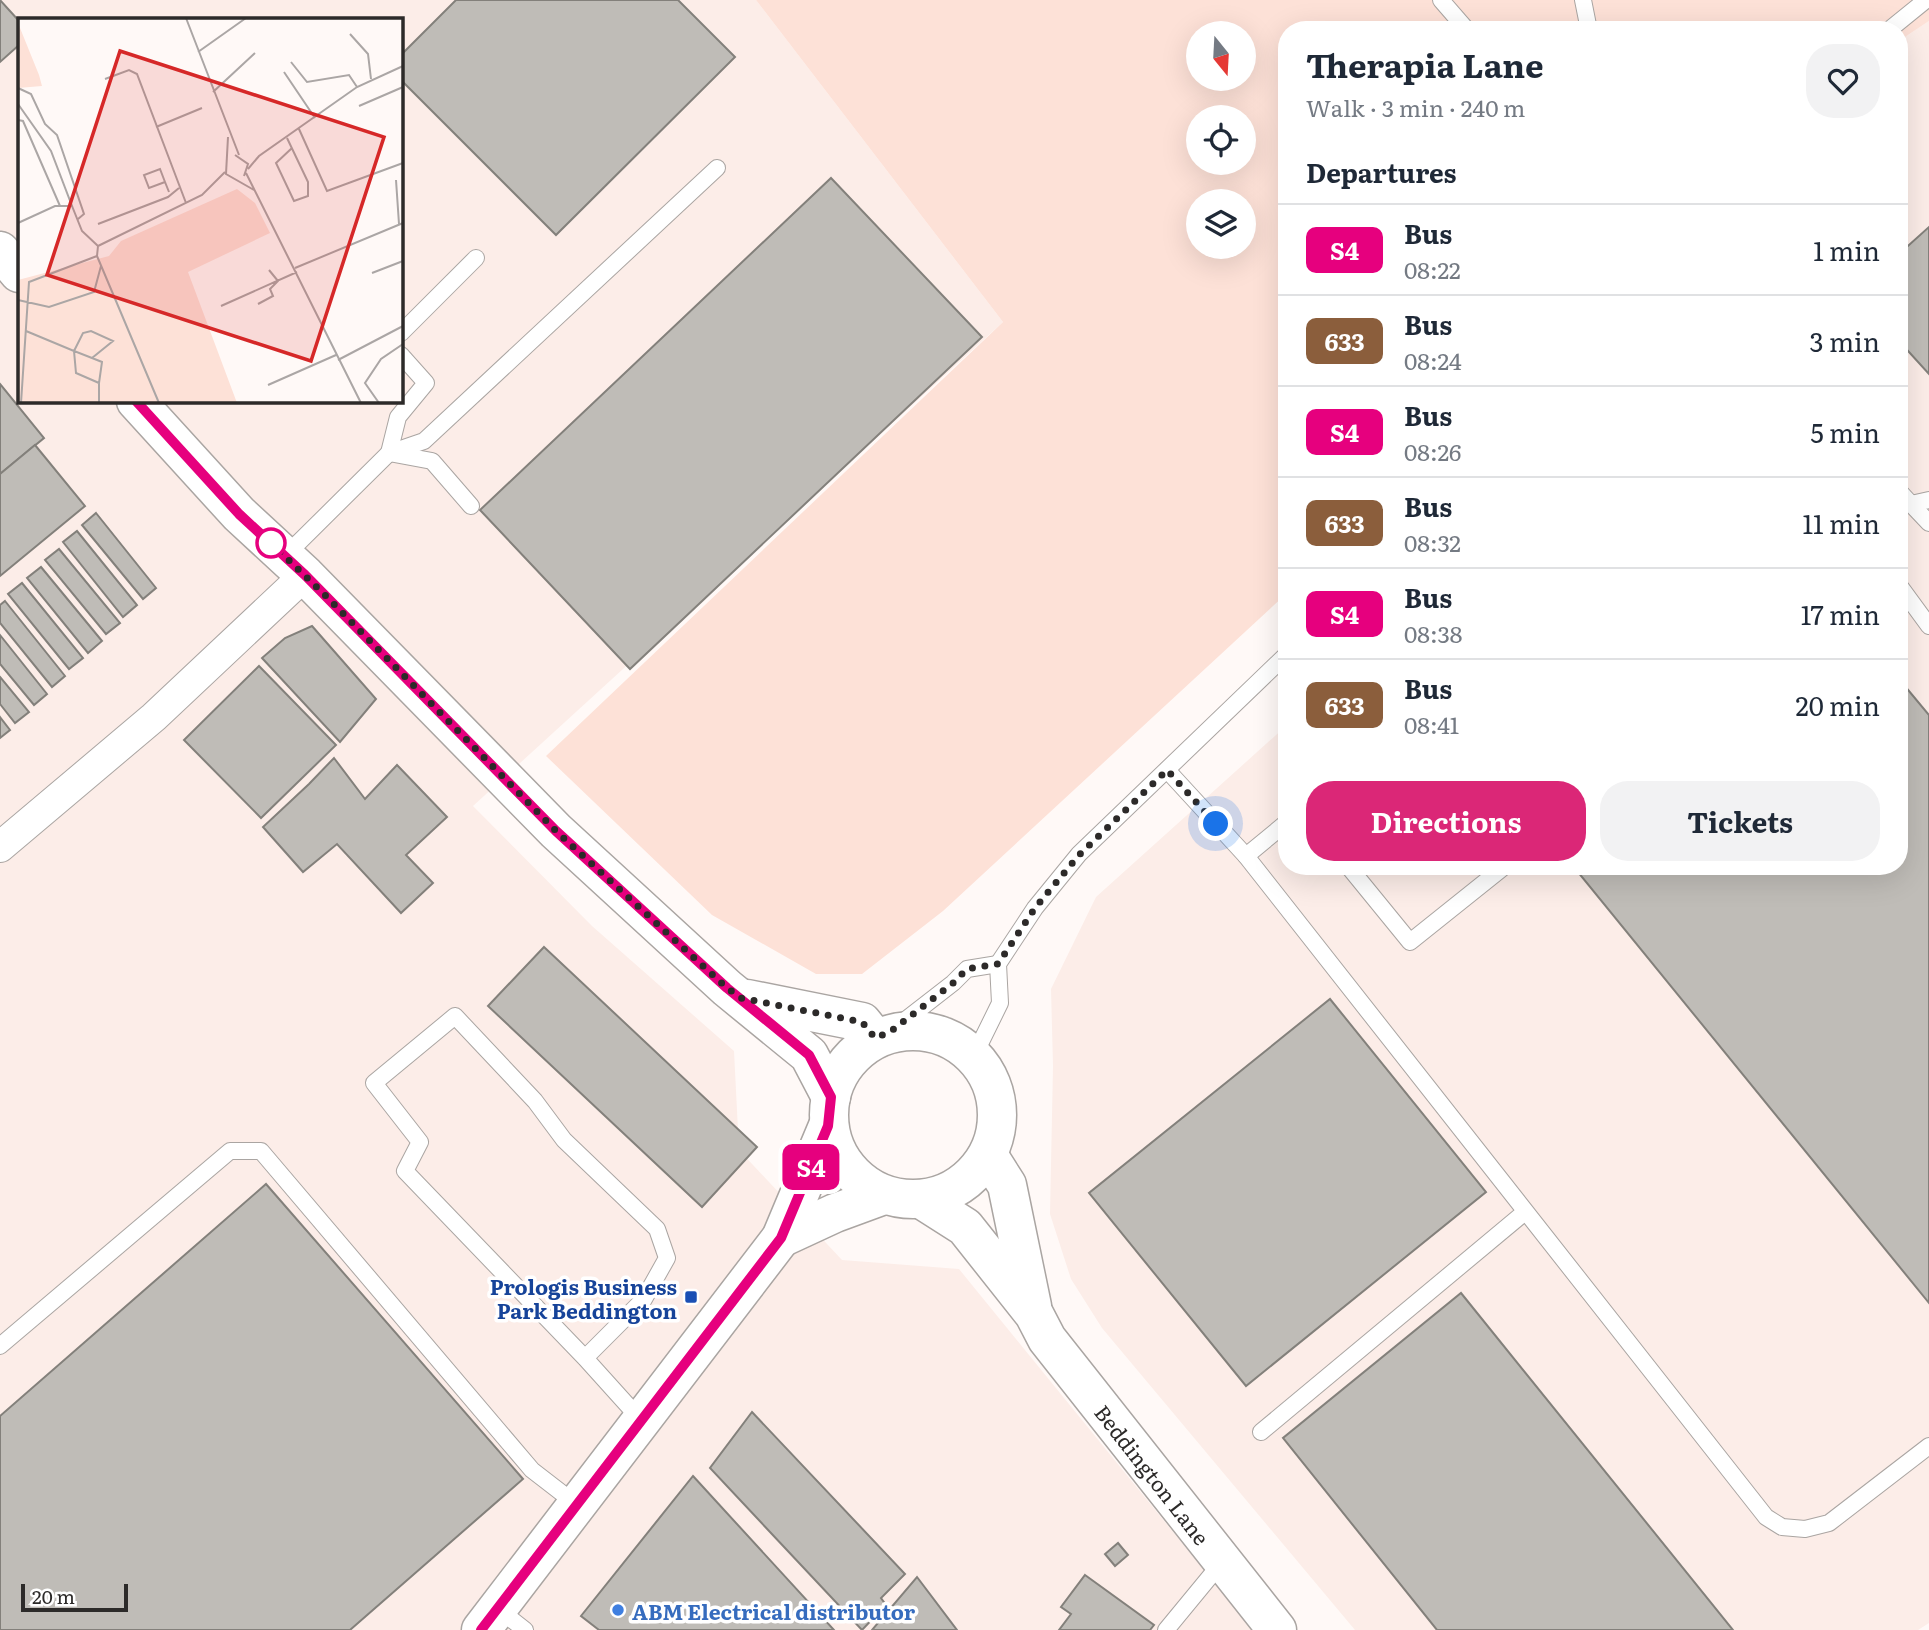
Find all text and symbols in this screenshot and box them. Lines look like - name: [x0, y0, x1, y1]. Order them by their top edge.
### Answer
- inset map: [18, 18, 402, 402]
- north arrow: [1186, 21, 1256, 91]
- map controls: [1186, 21, 1256, 259]
- text: Therapia Lane: [1306, 39, 1544, 88]
- button: heart: [1806, 44, 1880, 118]
- text: Walk · 3 min · 240 m: [1306, 90, 1525, 124]
- button: locate: [1186, 105, 1256, 175]
- text: Departures: [1306, 152, 1457, 191]
- button: layers: [1186, 189, 1256, 259]
- text: Bus: [1404, 213, 1452, 252]
- text: 1 min: [1813, 230, 1880, 269]
- text: S4: [1330, 232, 1359, 267]
- text: 08:22: [1404, 252, 1461, 286]
- text: Bus: [1404, 304, 1452, 343]
- text: 3 min: [1810, 321, 1880, 360]
- text: 633: [1324, 323, 1365, 358]
- text: 08:24: [1404, 343, 1462, 377]
- text: Bus: [1404, 395, 1452, 434]
- text: 5 min: [1811, 412, 1880, 451]
- text: S4: [1330, 414, 1359, 449]
- text: 08:26: [1404, 434, 1461, 468]
- text: Bus: [1404, 486, 1452, 525]
- text: 11 min: [1803, 503, 1880, 542]
- text: 633: [1324, 505, 1365, 540]
- text: 08:32: [1404, 525, 1461, 559]
- unlabelled marker: [256, 528, 286, 558]
- text: Bus: [1404, 577, 1452, 616]
- text: 17 min: [1801, 594, 1880, 633]
- text: S4: [1330, 596, 1359, 631]
- text: 08:38: [1404, 616, 1463, 650]
- text: Bus: [1404, 668, 1452, 707]
- text: 20 min: [1795, 685, 1880, 724]
- text: 633: [1324, 687, 1365, 722]
- text: 08:41: [1404, 707, 1459, 741]
- button: Directions: [1306, 781, 1586, 861]
- button: Tickets: [1600, 781, 1880, 861]
- your location: [1198, 806, 1233, 841]
- line badge: S4: [780, 1144, 842, 1190]
- text: S4: [796, 1149, 826, 1184]
- place label: Prologis Business Park Beddington: [490, 1270, 677, 1325]
- marker: Prologis Business Park Beddington: [683, 1289, 699, 1305]
- street label: Beddington Lane: [1088, 1397, 1218, 1551]
- scale bar: [21, 1581, 128, 1613]
- text: 20 m: [32, 1582, 75, 1610]
- place label: ABM Electrical distributor: [632, 1595, 916, 1626]
- marker: ABM Electrical distributor: [610, 1602, 626, 1618]

